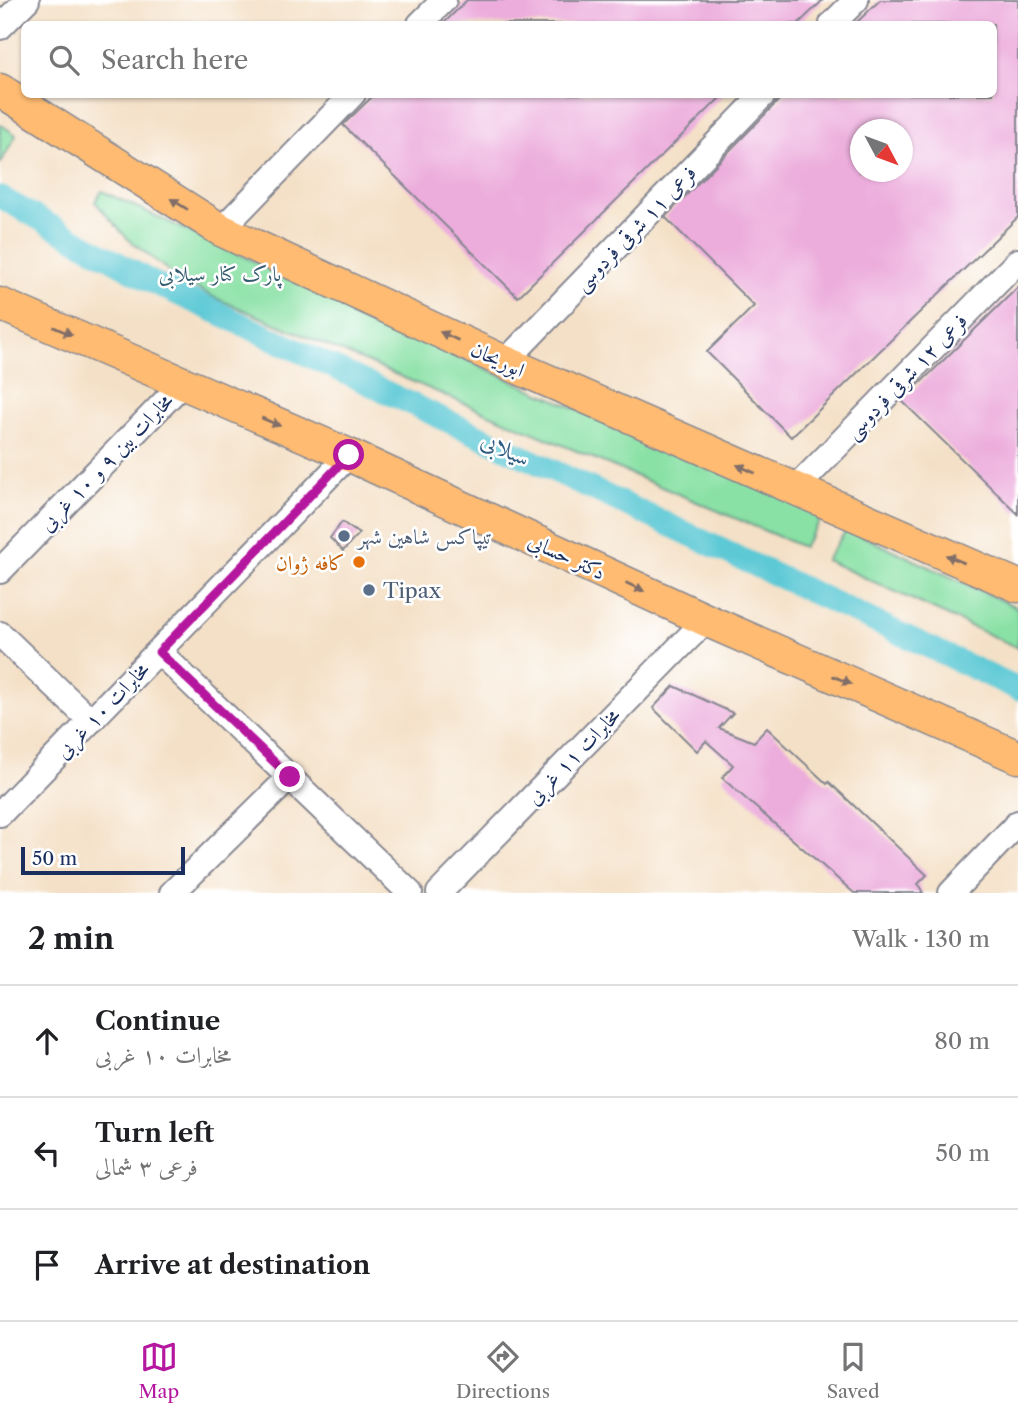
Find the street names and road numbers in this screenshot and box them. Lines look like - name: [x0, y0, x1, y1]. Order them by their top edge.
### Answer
- street label: فرعی ۱۱ شرقی فردوسی: [569, 160, 703, 298]
- street label: فرعی ۱۲ شرقی فردوسی: [840, 308, 974, 446]
- street label: ابوریحان: [467, 336, 529, 383]
- street label: مخابرات بین ۹ و ۱۰ غربی: [34, 388, 181, 538]
- street label: دکتر حسابی: [523, 527, 610, 587]
- street label: مخابرات ۱۰ غربی: [50, 656, 157, 766]
- street label: مخابرات ۱۱ غربی: [521, 702, 628, 812]

